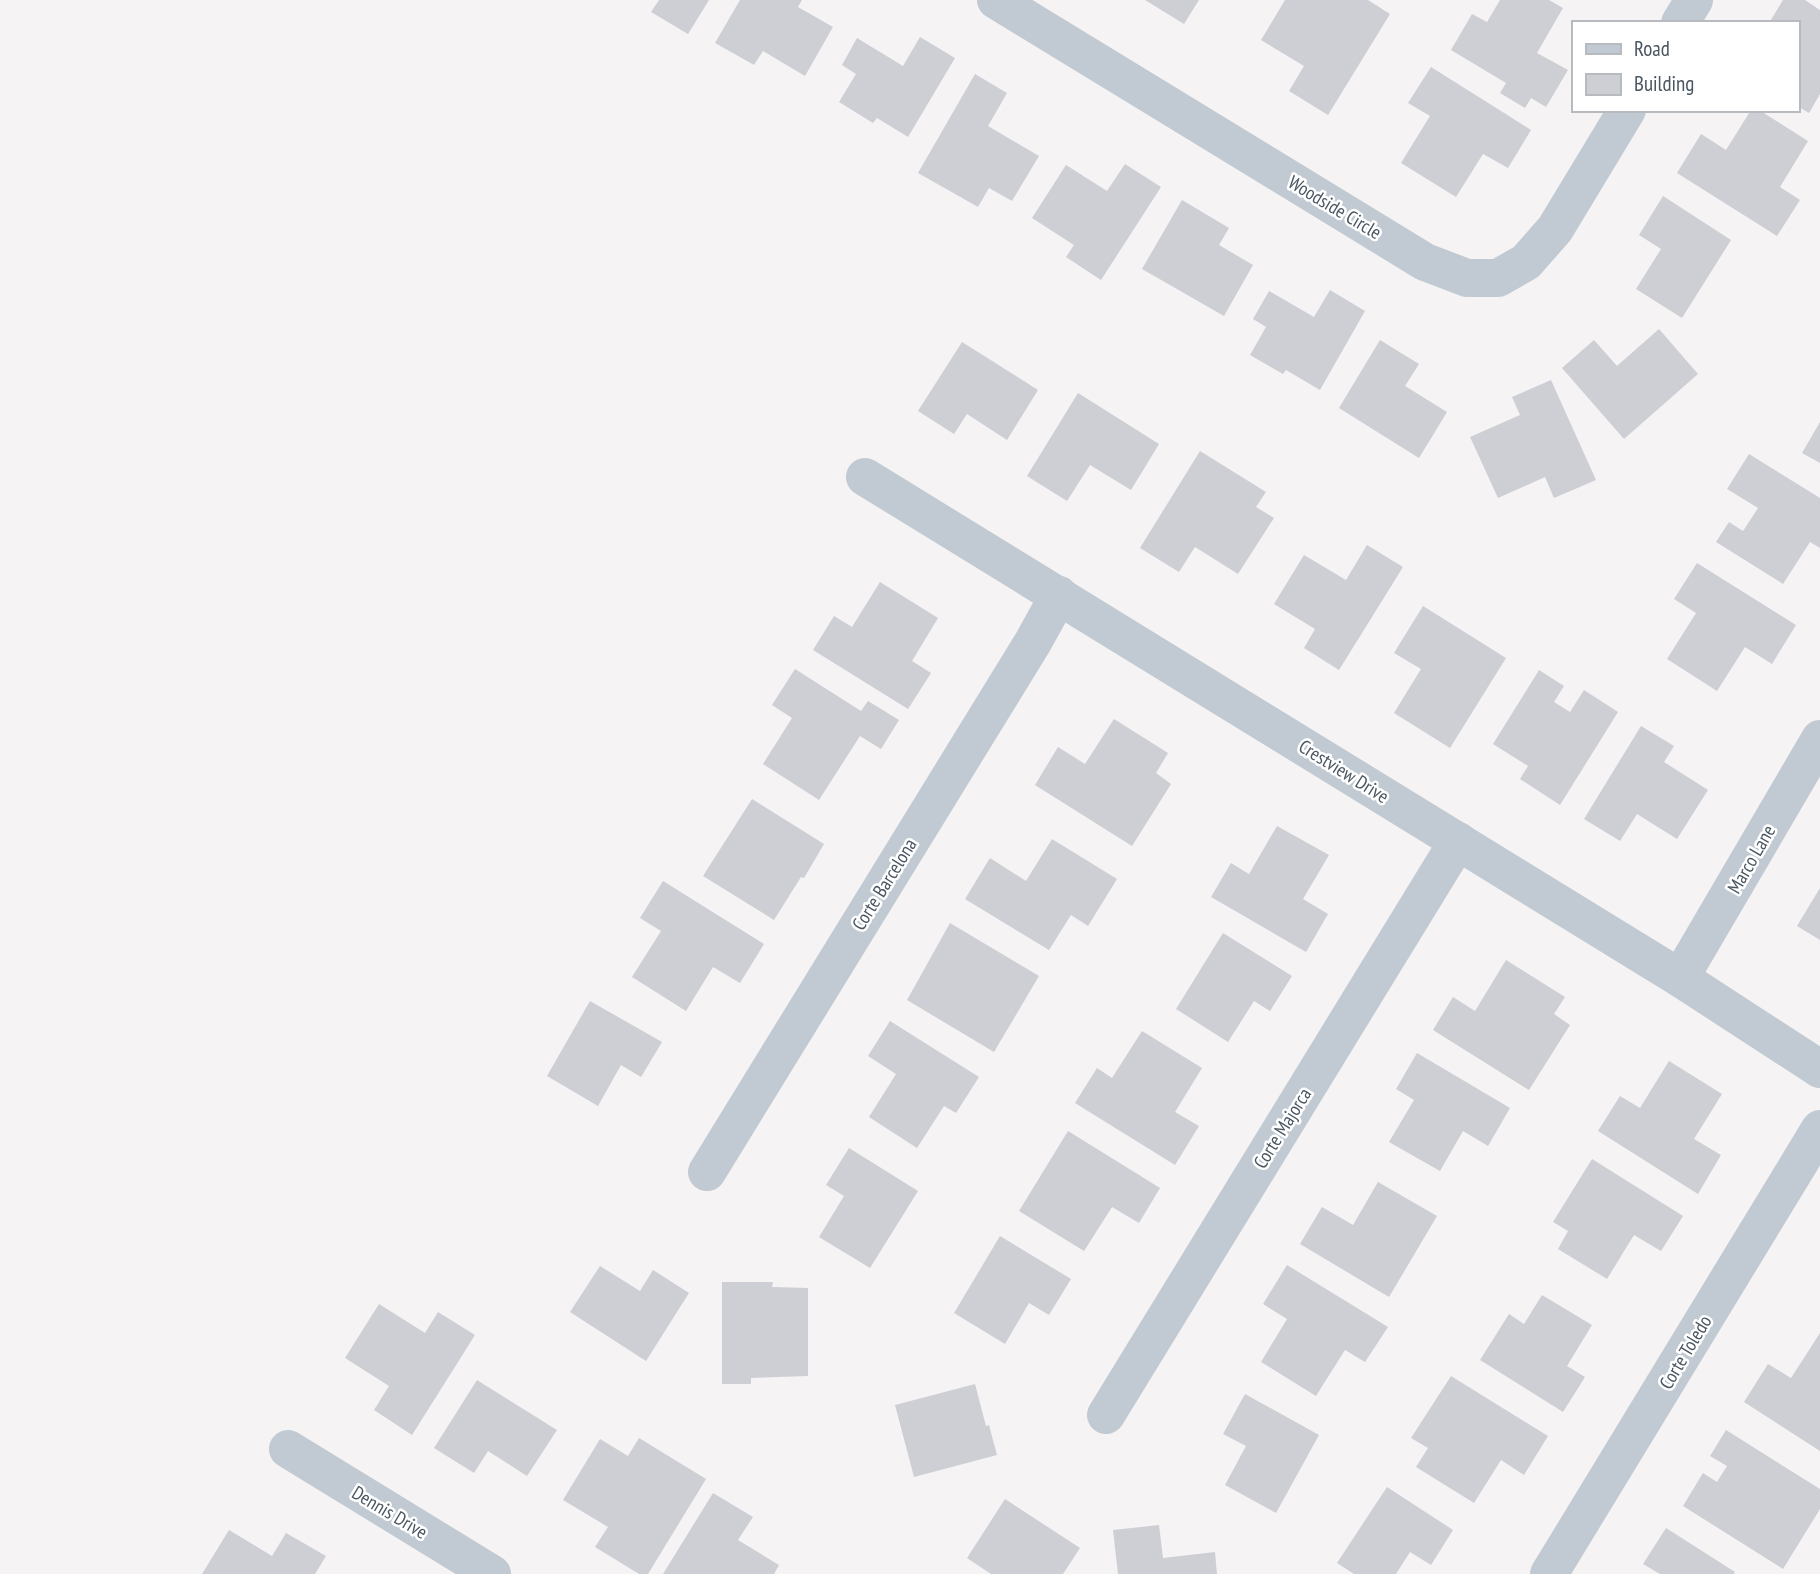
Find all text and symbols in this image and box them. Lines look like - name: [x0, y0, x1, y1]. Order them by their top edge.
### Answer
- legend: [1572, 21, 1799, 112]
- text: Road: [1634, 35, 1670, 62]
- text: Building: [1634, 70, 1694, 97]
- street label: Woodside Circle: [1284, 170, 1386, 244]
- street label: Crestview Drive: [1295, 734, 1394, 808]
- street label: Marco Lane: [1722, 820, 1780, 897]
- street label: Corte Barcelona: [846, 834, 922, 934]
- street label: Corte Majorca: [1248, 1083, 1316, 1173]
- street label: Corte Toledo: [1654, 1311, 1716, 1393]
- street label: Dennis Drive: [348, 1480, 432, 1544]

